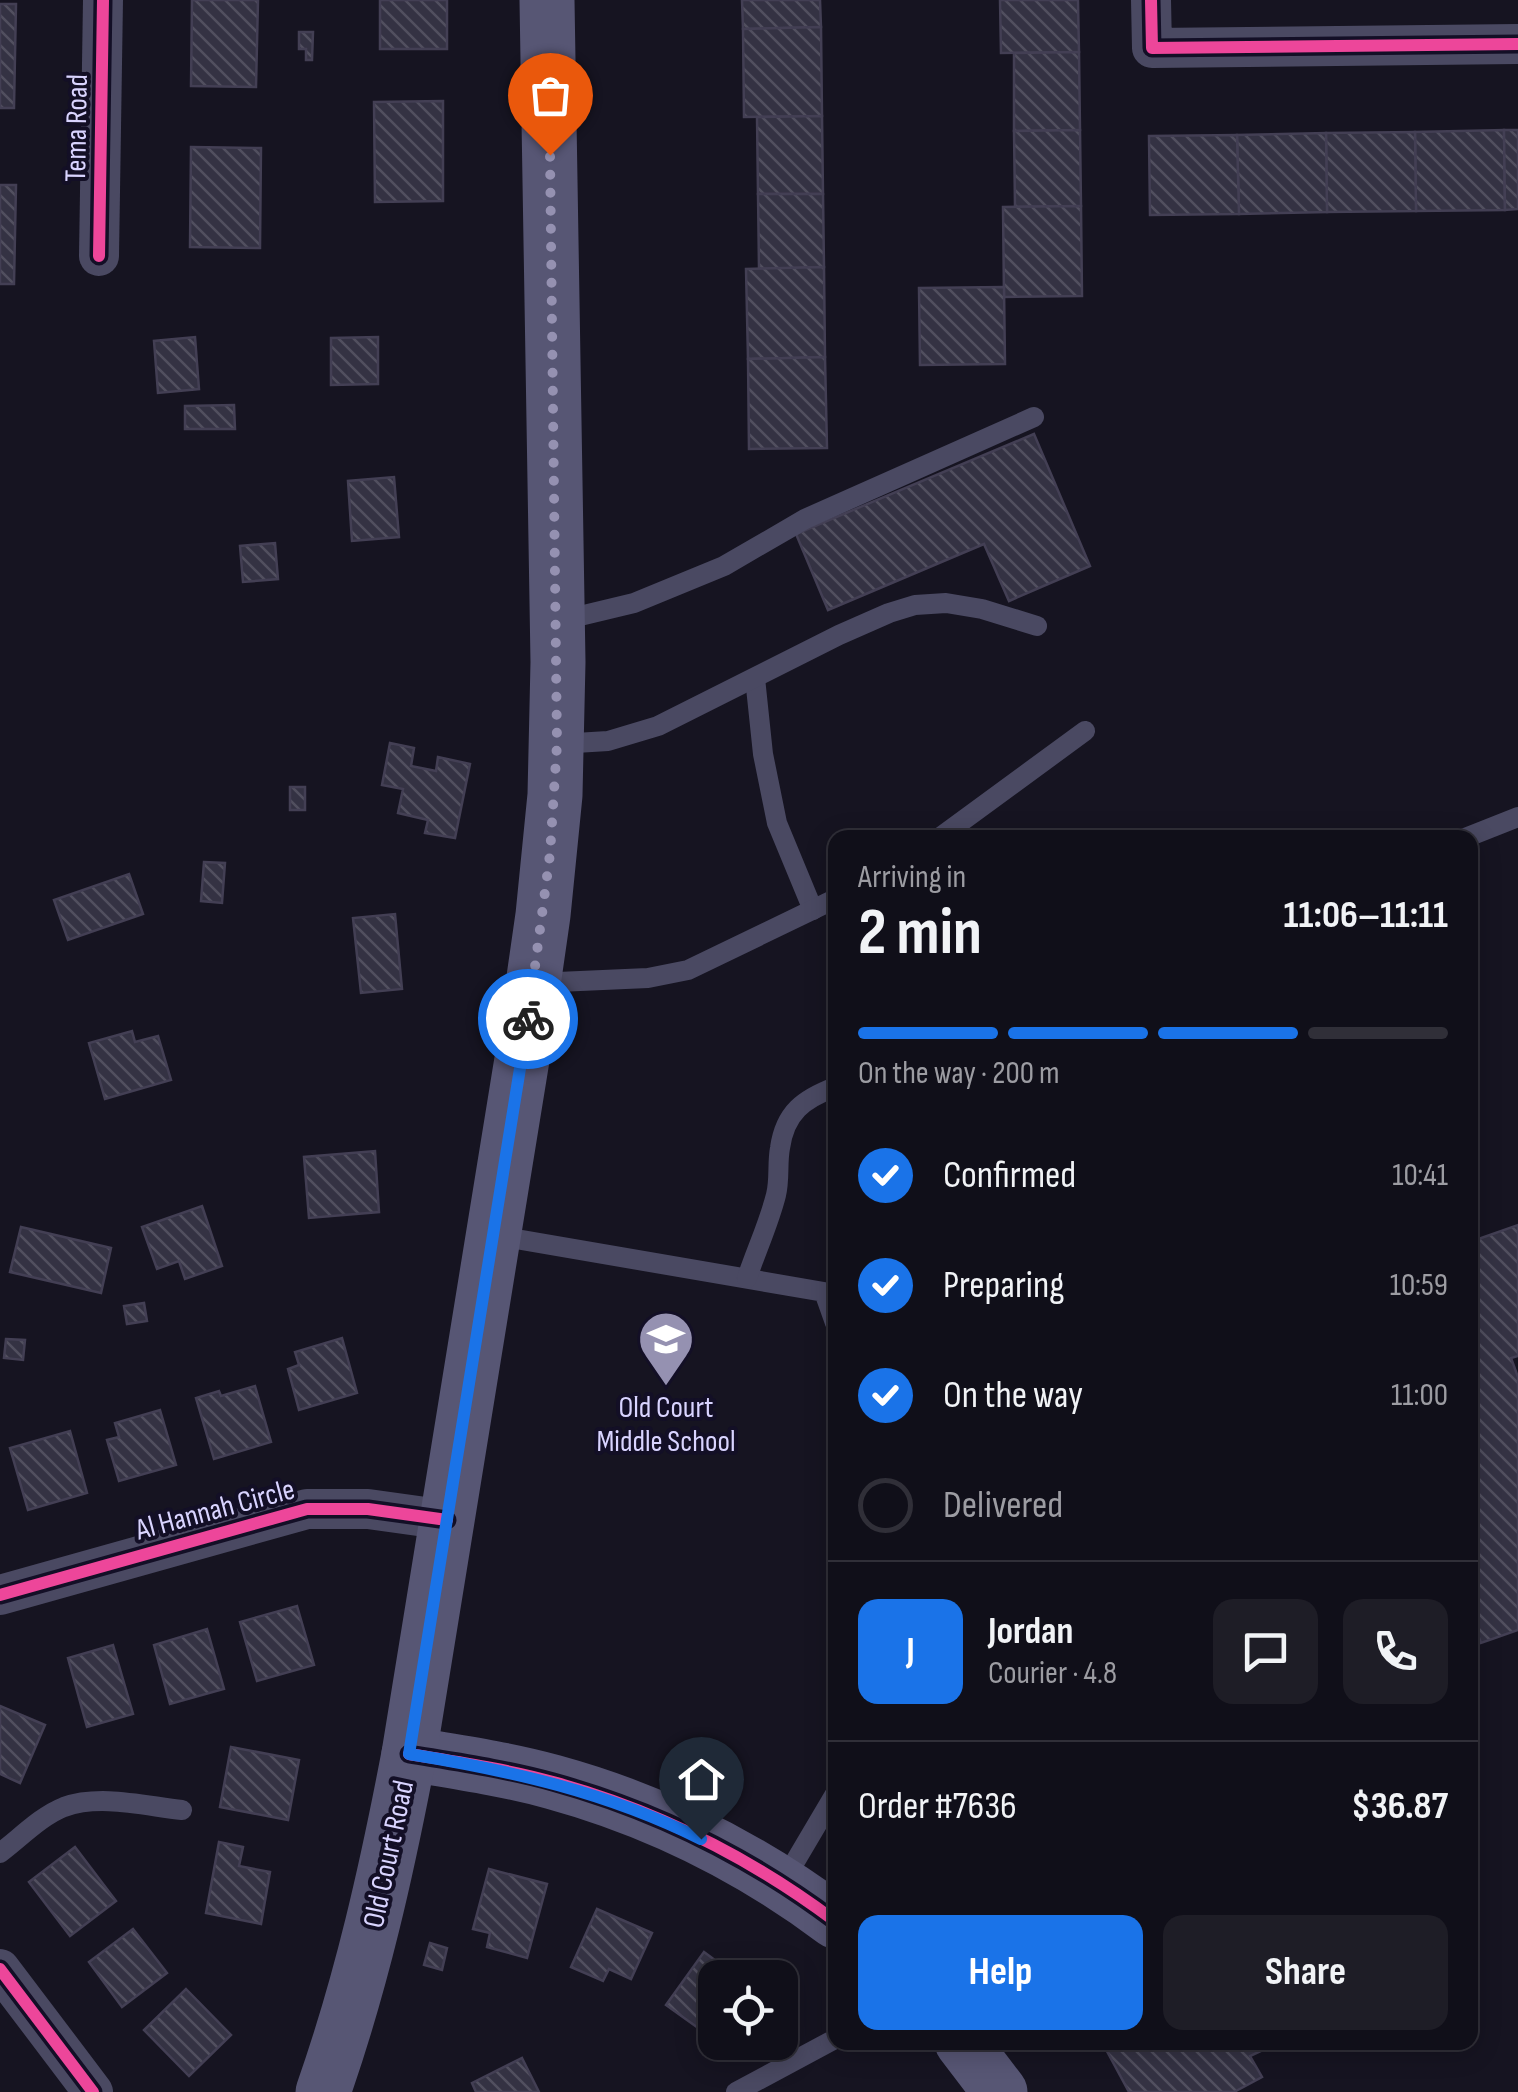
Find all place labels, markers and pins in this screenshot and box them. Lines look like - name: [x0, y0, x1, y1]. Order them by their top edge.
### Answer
- pin: [508, 53, 593, 156]
- school or university icon: Old Court Middle School: [636, 1309, 696, 1388]
- place label: Old Court Middle School: [597, 1390, 736, 1460]
- pin: [659, 1737, 744, 1840]

